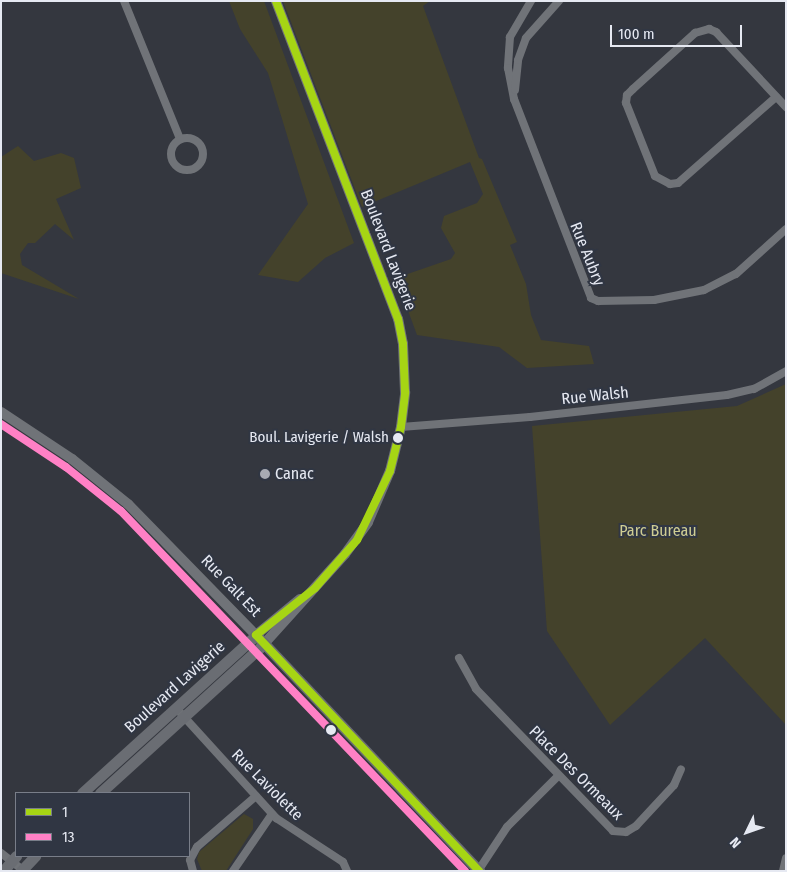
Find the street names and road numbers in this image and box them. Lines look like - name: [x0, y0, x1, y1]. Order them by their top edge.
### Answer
- street label: Boulevard Lavigerie: [356, 187, 420, 313]
- street label: Rue Aubry: [566, 219, 608, 289]
- street label: Rue Walsh: [560, 383, 630, 409]
- street label: Rue Galt Est: [197, 551, 265, 621]
- street label: Boulevard Lavigerie: [121, 637, 229, 737]
- street label: Place Des Ormeaux: [525, 722, 627, 824]
- street label: Rue Laviolette: [227, 745, 307, 825]

